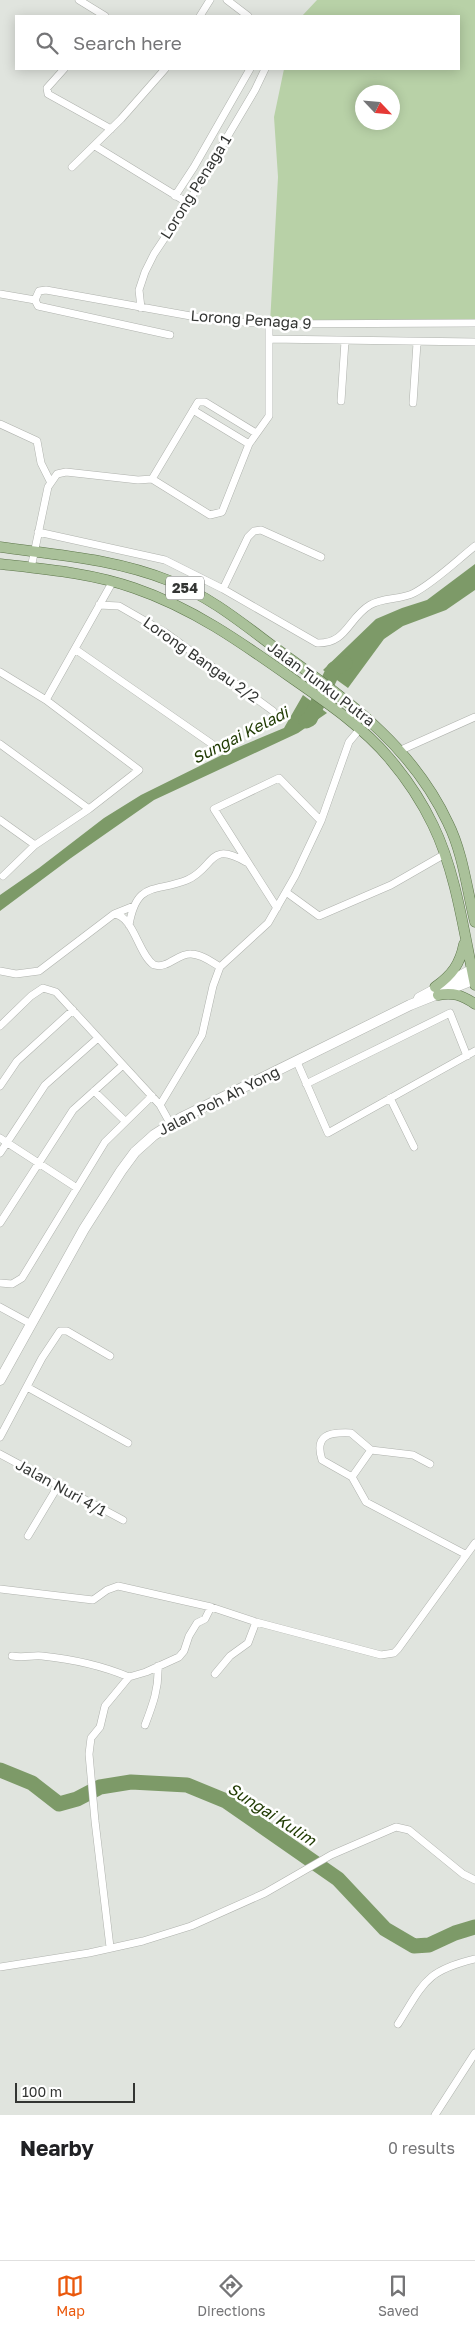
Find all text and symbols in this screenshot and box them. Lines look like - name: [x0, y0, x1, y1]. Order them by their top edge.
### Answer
- search box: [15, 15, 460, 70]
- icon: search: [33, 29, 61, 57]
- text: Search here: [73, 31, 182, 54]
- north arrow: [355, 85, 400, 130]
- street label: Lorong Penaga 1: [156, 131, 234, 242]
- street label: Lorong Penaga 9: [190, 306, 312, 332]
- road number: 254: [166, 576, 204, 600]
- street label: Lorong Bangau 2/2: [140, 612, 263, 706]
- street label: Jalan Tunku Putra: [264, 637, 379, 729]
- water label: Sungai Keladi: [189, 701, 293, 768]
- street label: Jalan Poh Ah Yong: [155, 1062, 282, 1138]
- street label: Jalan Nuri 4/1: [13, 1455, 110, 1519]
- water label: Sungai Kulim: [224, 1778, 320, 1850]
- scale bar: [15, 2080, 135, 2103]
- text: 100 m: [22, 2083, 62, 2100]
- text: Nearby: [20, 2135, 94, 2161]
- text: 0 results: [388, 2138, 455, 2158]
- tab: Map: [56, 2272, 85, 2319]
- tab: Directions: [197, 2272, 266, 2319]
- tab: Saved: [378, 2272, 419, 2319]

